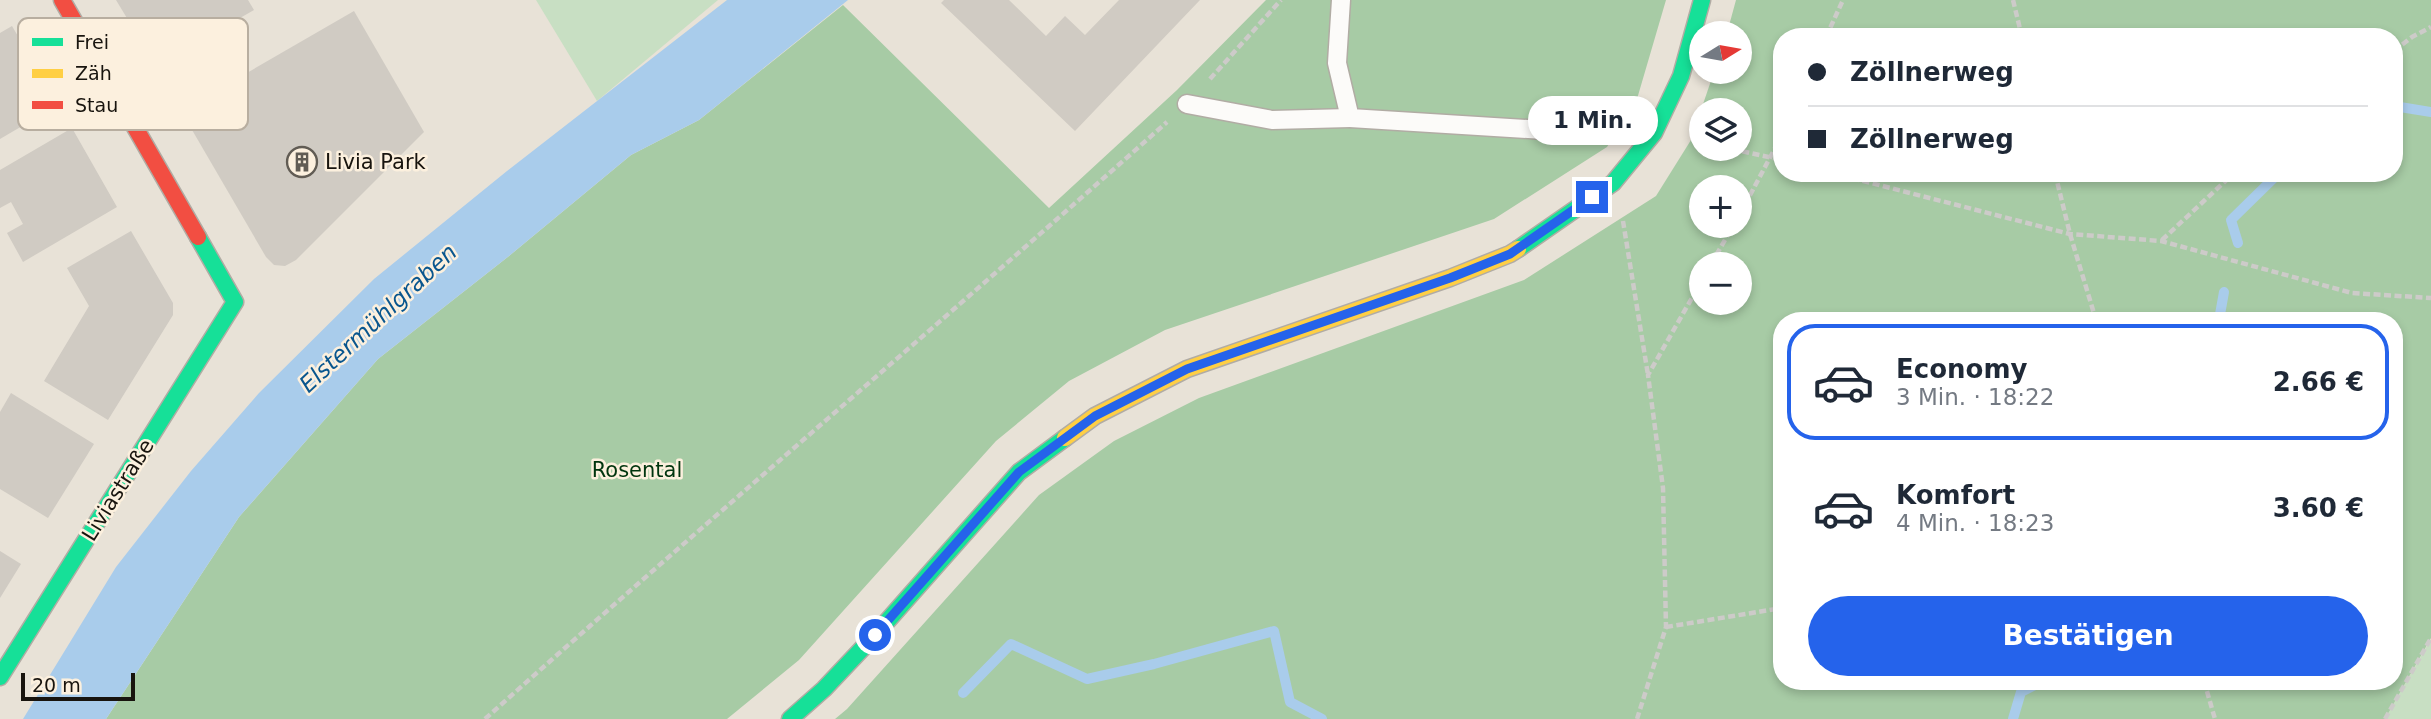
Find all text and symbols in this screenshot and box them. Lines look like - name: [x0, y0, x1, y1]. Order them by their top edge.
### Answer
- legend: [18, 18, 248, 130]
- north arrow: [1689, 21, 1752, 84]
- map controls: [1689, 21, 1752, 315]
- text: Frei: [75, 31, 109, 53]
- text: Zöllnerweg: [1850, 57, 2014, 87]
- text: Zäh: [75, 62, 112, 84]
- text: Stau: [75, 94, 118, 116]
- callout: 1 Min.: [1527, 96, 1657, 144]
- button: layers: [1689, 98, 1752, 161]
- text: 1 Min.: [1553, 107, 1633, 133]
- text: Zöllnerweg: [1850, 124, 2014, 154]
- building icon: Livia Park: [285, 145, 319, 179]
- place label: Livia Park: [325, 150, 427, 174]
- button: +: [1689, 175, 1752, 238]
- route end: [1576, 181, 1608, 213]
- water label: Elstermühlgraben: [294, 239, 462, 397]
- button: −: [1689, 252, 1752, 315]
- icon: car: [1812, 351, 1875, 414]
- text: Economy: [1896, 354, 2027, 384]
- text: 2.66 €: [2273, 367, 2364, 397]
- text: 3 Min. · 18:22: [1896, 384, 2054, 410]
- street label: Liviastraße: [77, 435, 159, 545]
- park label: Rosental: [592, 458, 682, 482]
- icon: car: [1812, 477, 1875, 540]
- text: Komfort: [1896, 480, 2015, 510]
- text: 3.60 €: [2273, 493, 2364, 523]
- text: 4 Min. · 18:23: [1896, 510, 2054, 536]
- button: Bestätigen: [1808, 596, 2368, 676]
- route start: [859, 619, 891, 651]
- scale bar: [21, 670, 135, 702]
- text: 20 m: [32, 674, 81, 696]

